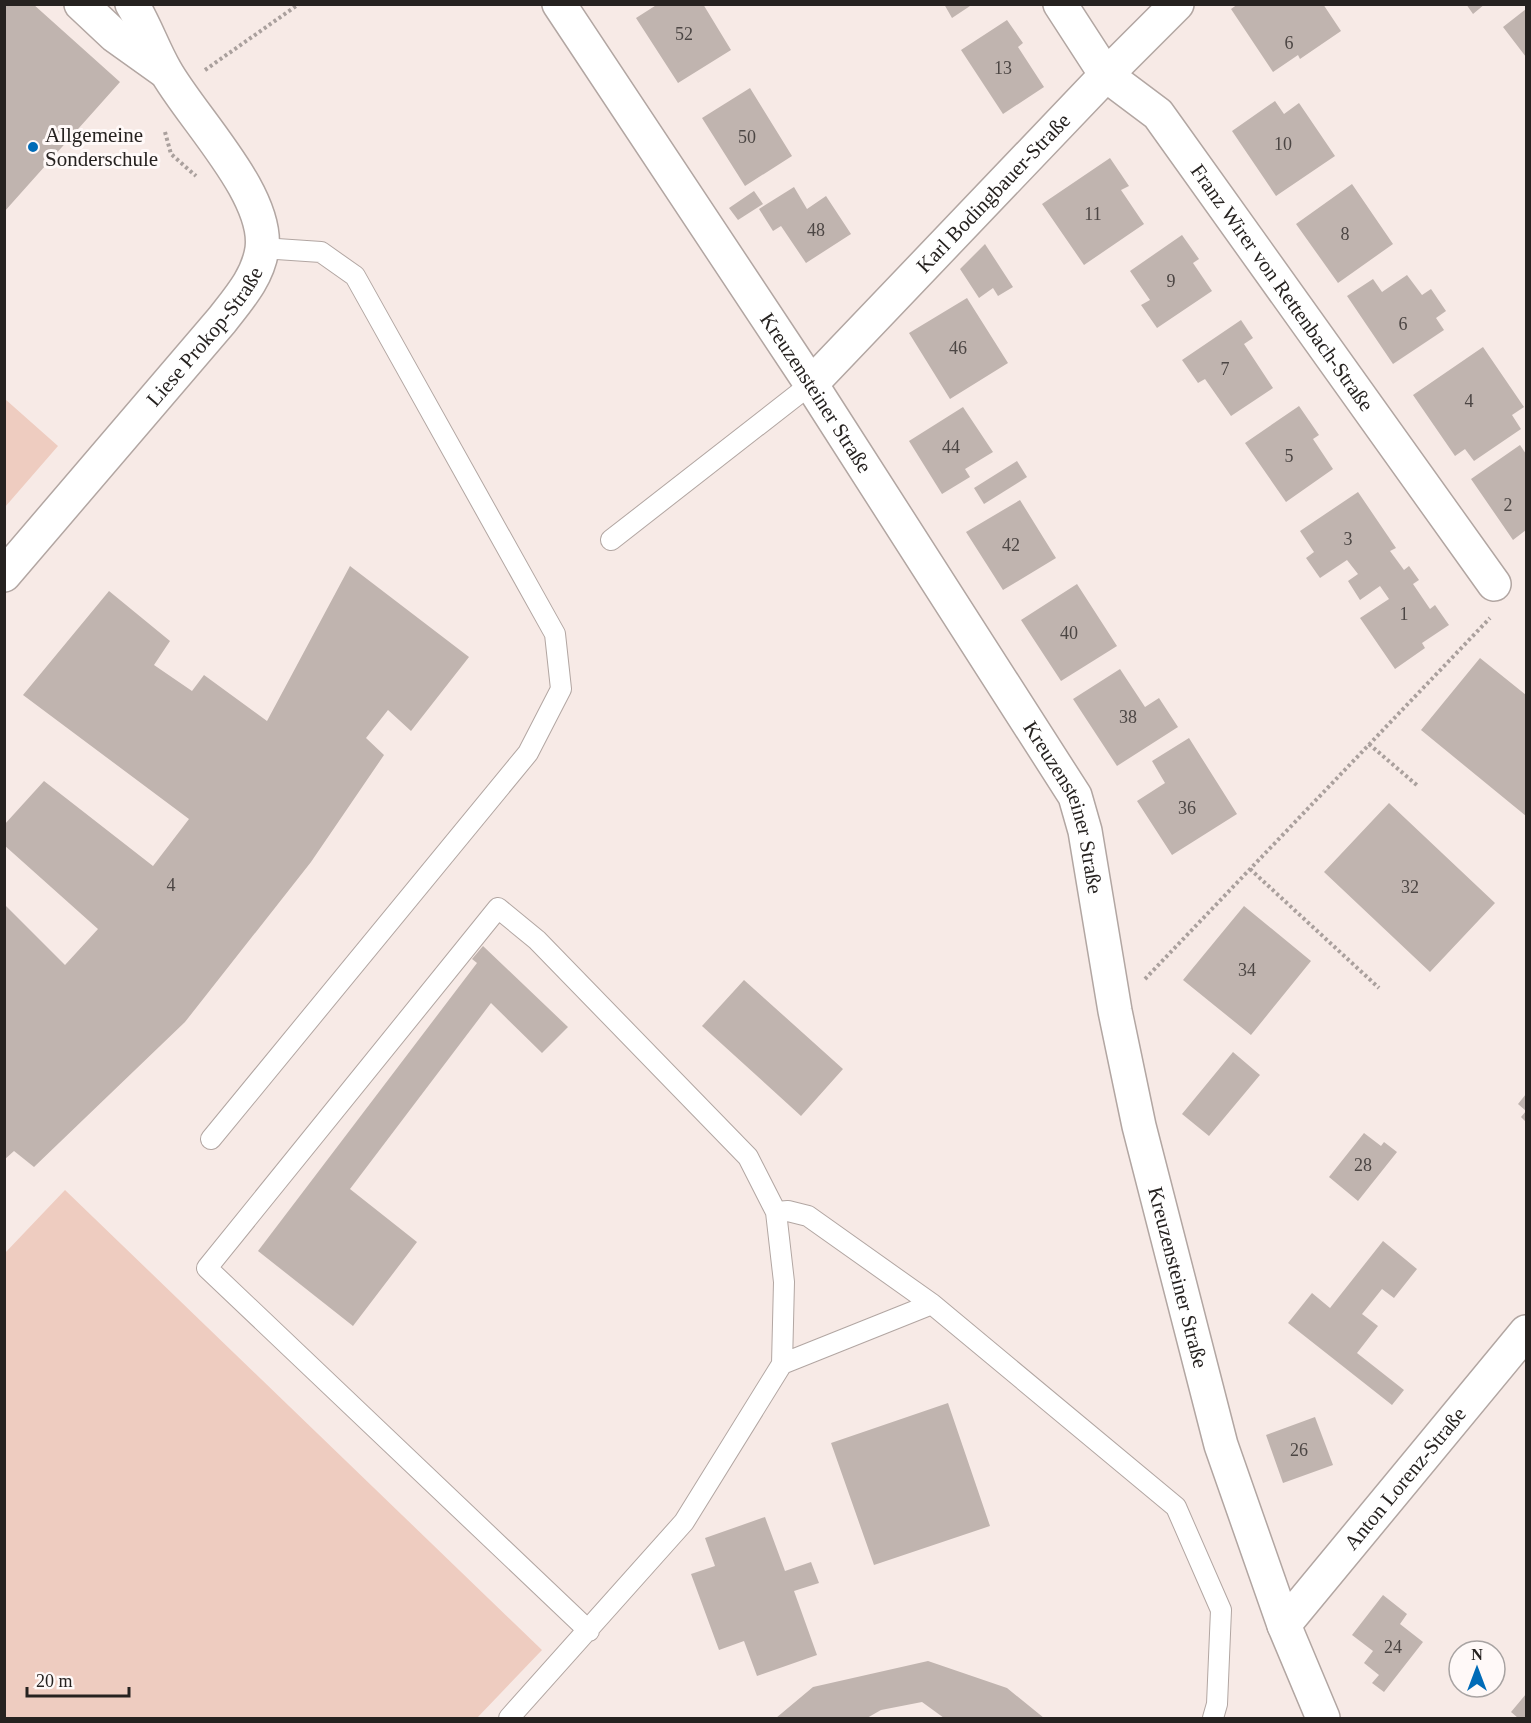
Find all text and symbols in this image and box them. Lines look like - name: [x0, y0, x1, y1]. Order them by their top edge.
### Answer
- house number: 52: [675, 24, 693, 44]
- house number: 6: [1285, 33, 1294, 53]
- house number: 13: [994, 58, 1012, 78]
- street label: Karl Bodingbauer-Straße: [912, 108, 1075, 278]
- place label: Allgemeine Sonderschule: [45, 123, 158, 171]
- house number: 50: [738, 127, 756, 147]
- house number: 10: [1274, 134, 1292, 154]
- marker: Allgemeine Sonderschule: [26, 140, 40, 154]
- street label: Franz Wirer von Rettenbach-Straße: [1186, 159, 1379, 416]
- house number: 11: [1084, 204, 1102, 224]
- house number: 48: [807, 220, 825, 240]
- house number: 8: [1341, 224, 1350, 244]
- street label: Liese Prokop-Straße: [142, 263, 268, 411]
- house number: 9: [1167, 271, 1176, 291]
- street label: Kreuzensteiner Straße: [755, 308, 877, 477]
- house number: 6: [1399, 314, 1408, 334]
- house number: 46: [949, 338, 967, 358]
- house number: 7: [1221, 359, 1230, 379]
- house number: 4: [1465, 391, 1474, 411]
- house number: 44: [942, 437, 960, 457]
- house number: 5: [1285, 446, 1294, 466]
- house number: 2: [1504, 495, 1513, 515]
- house number: 3: [1344, 529, 1353, 549]
- house number: 42: [1002, 535, 1020, 555]
- house number: 1: [1400, 604, 1409, 624]
- house number: 40: [1060, 623, 1078, 643]
- house number: 38: [1119, 707, 1137, 727]
- street label: Kreuzensteiner Straße: [1018, 717, 1107, 895]
- house number: 36: [1178, 798, 1196, 818]
- house number: 4: [167, 875, 176, 895]
- house number: 32: [1401, 877, 1419, 897]
- house number: 34: [1238, 960, 1256, 980]
- house number: 28: [1354, 1155, 1372, 1175]
- street label: Kreuzensteiner Straße: [1143, 1184, 1213, 1371]
- street label: Anton Lorenz-Straße: [1339, 1402, 1471, 1555]
- house number: 26: [1290, 1440, 1308, 1460]
- house number: 24: [1384, 1637, 1402, 1657]
- north arrow: [1447, 1639, 1507, 1699]
- text: N: [1471, 1646, 1483, 1663]
- scale bar: [27, 1660, 129, 1698]
- text: 20 m: [36, 1671, 73, 1691]

